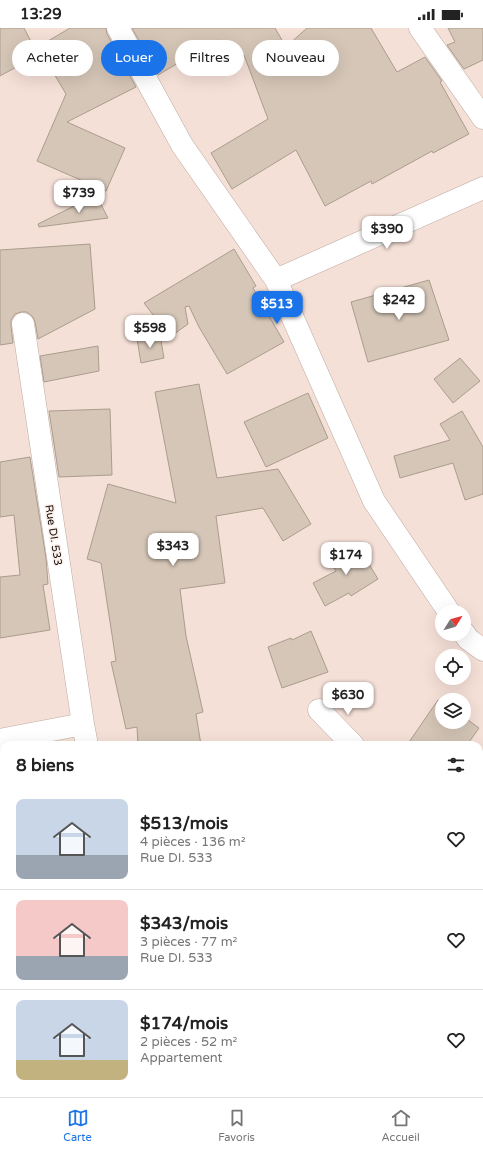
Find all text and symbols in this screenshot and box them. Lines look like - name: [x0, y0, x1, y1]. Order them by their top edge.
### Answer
- text: 13:29: [20, 5, 62, 23]
- chip: Acheter: [12, 40, 93, 76]
- chip: Louer: [101, 40, 167, 76]
- chip: Filtres: [175, 40, 244, 76]
- chip: Nouveau: [252, 40, 339, 76]
- pin: $739: [55, 180, 103, 214]
- text: $739: [63, 185, 95, 201]
- pin: $390: [363, 216, 411, 250]
- text: $390: [371, 221, 403, 237]
- pin: $242: [375, 287, 423, 321]
- pin: $513: [253, 291, 301, 325]
- text: $242: [383, 292, 415, 308]
- text: $513: [261, 296, 293, 312]
- pin: $598: [126, 315, 174, 349]
- text: $598: [134, 320, 166, 336]
- street label: Rue DI. 533: [42, 504, 65, 567]
- pin: $343: [149, 533, 197, 567]
- text: $343: [157, 538, 189, 554]
- pin: $174: [322, 542, 370, 576]
- text: $174: [330, 547, 362, 563]
- north arrow: [435, 605, 471, 641]
- map controls: [435, 605, 471, 729]
- button: locate: [435, 649, 471, 685]
- pin: $630: [324, 682, 372, 716]
- text: $630: [332, 687, 364, 703]
- button: layers: [435, 693, 471, 729]
- icon: filters: [445, 754, 467, 776]
- text: 8 biens: [16, 755, 74, 776]
- text: $513/mois: [140, 813, 228, 834]
- icon: home: [48, 815, 96, 863]
- icon: heart: [445, 828, 467, 850]
- text: 4 pièces · 136 m²: [140, 834, 246, 850]
- text: Rue DI. 533: [140, 850, 213, 866]
- text: $343/mois: [140, 913, 228, 934]
- icon: home: [48, 916, 96, 964]
- icon: heart: [445, 929, 467, 951]
- text: 3 pièces · 77 m²: [140, 934, 237, 950]
- text: Rue DI. 533: [140, 950, 213, 966]
- text: $174/mois: [140, 1013, 228, 1034]
- icon: home: [48, 1016, 96, 1064]
- icon: heart: [445, 1029, 467, 1051]
- text: 2 pièces · 52 m²: [140, 1034, 237, 1050]
- text: Appartement: [140, 1050, 223, 1066]
- tab: Carte: [63, 1107, 92, 1144]
- tab: Favoris: [218, 1107, 255, 1144]
- tab: Accueil: [382, 1107, 420, 1144]

